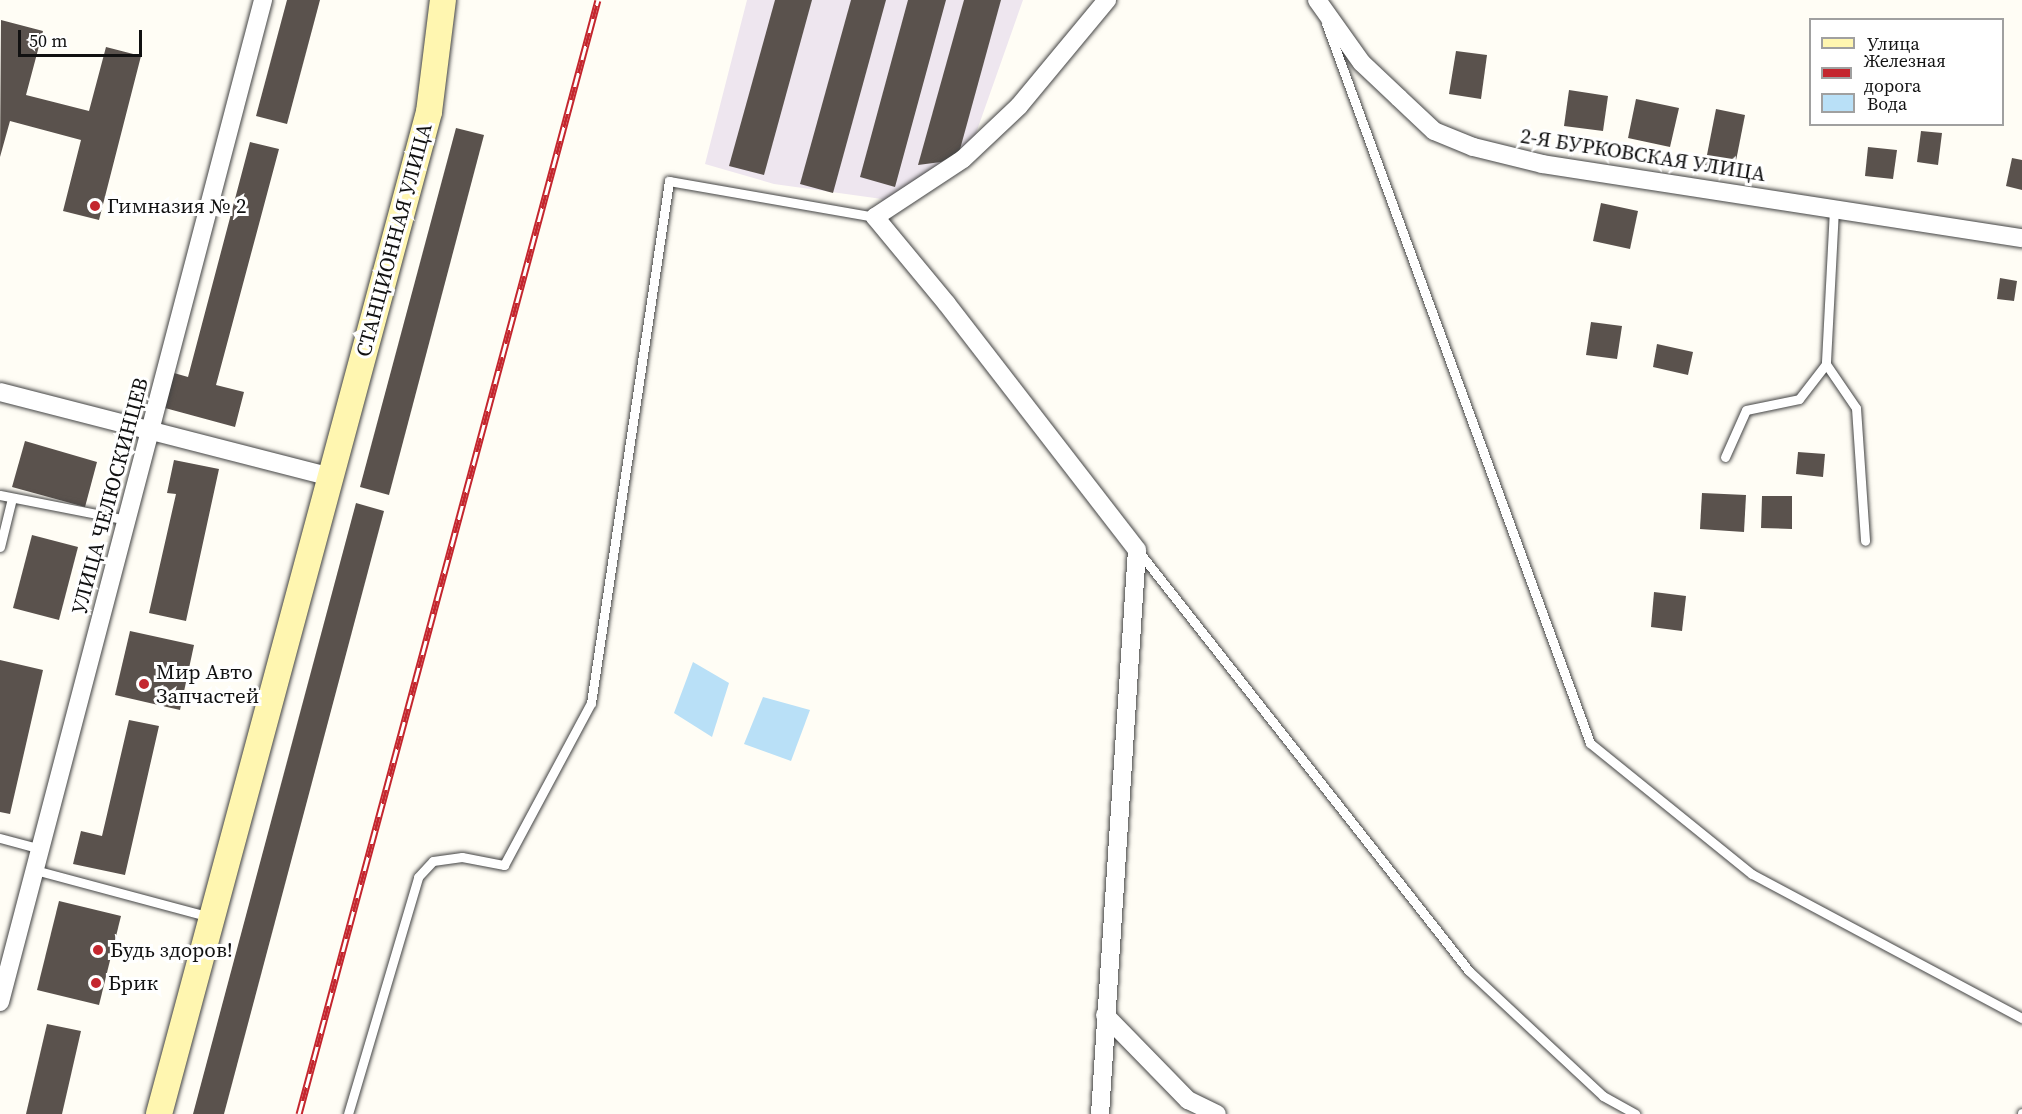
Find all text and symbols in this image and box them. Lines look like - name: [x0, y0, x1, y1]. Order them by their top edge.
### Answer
- scale bar: [21, 18, 146, 56]
- legend: [1809, 18, 2004, 126]
- text: 50 m: [29, 28, 67, 53]
- text: Улица: [1867, 31, 1920, 56]
- text: Железная дорога: [1864, 48, 1946, 98]
- text: Вода: [1867, 91, 1907, 116]
- street label: СТАНЦИОННАЯ УЛИЦА: [351, 121, 437, 359]
- street label: 2-Я БУРКОВСКАЯ УЛИЦА: [1519, 123, 1767, 187]
- place label: Гимназия № 2: [107, 193, 246, 219]
- marker: Гимназия № 2: [88, 199, 102, 213]
- street label: УЛИЦА ЧЕЛЮСКИНЦЕВ: [66, 375, 154, 617]
- place label: Мир Авто Запчастей: [156, 659, 259, 709]
- marker: Мир Авто Запчастей: [137, 677, 151, 691]
- place label: Будь здоров!: [110, 937, 233, 963]
- marker: Будь здоров!: [91, 943, 105, 957]
- place label: Брик: [108, 970, 158, 996]
- marker: Брик: [89, 976, 103, 990]

